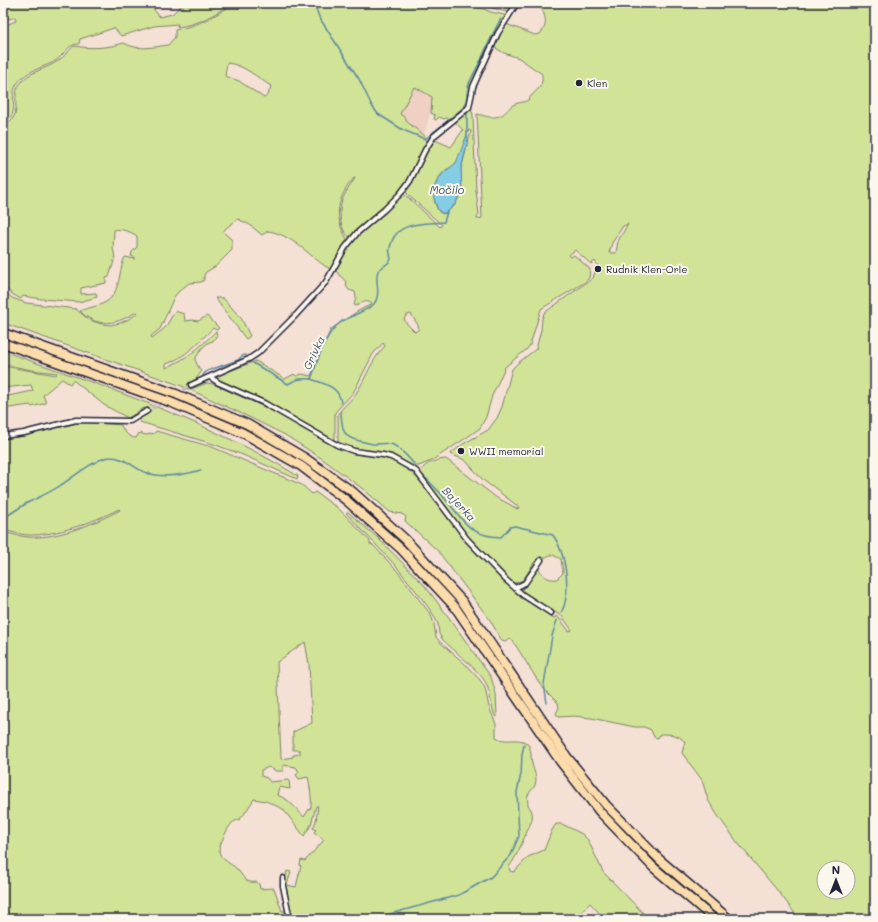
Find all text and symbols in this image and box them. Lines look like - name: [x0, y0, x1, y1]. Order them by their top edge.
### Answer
- place label: Klen: [587, 76, 607, 90]
- marker: Klen: [574, 78, 584, 88]
- water label: Močilo: [430, 182, 465, 197]
- place label: Rudnik Klen-Orle: [606, 262, 688, 276]
- marker: Rudnik Klen-Orle: [593, 264, 603, 274]
- water label: Grivka: [299, 333, 328, 372]
- place label: WWII memorial: [469, 444, 543, 458]
- marker: WWII memorial: [456, 446, 466, 456]
- water label: Bajerka: [439, 483, 479, 524]
- north arrow: [816, 860, 856, 900]
- text: N: [832, 862, 840, 877]

